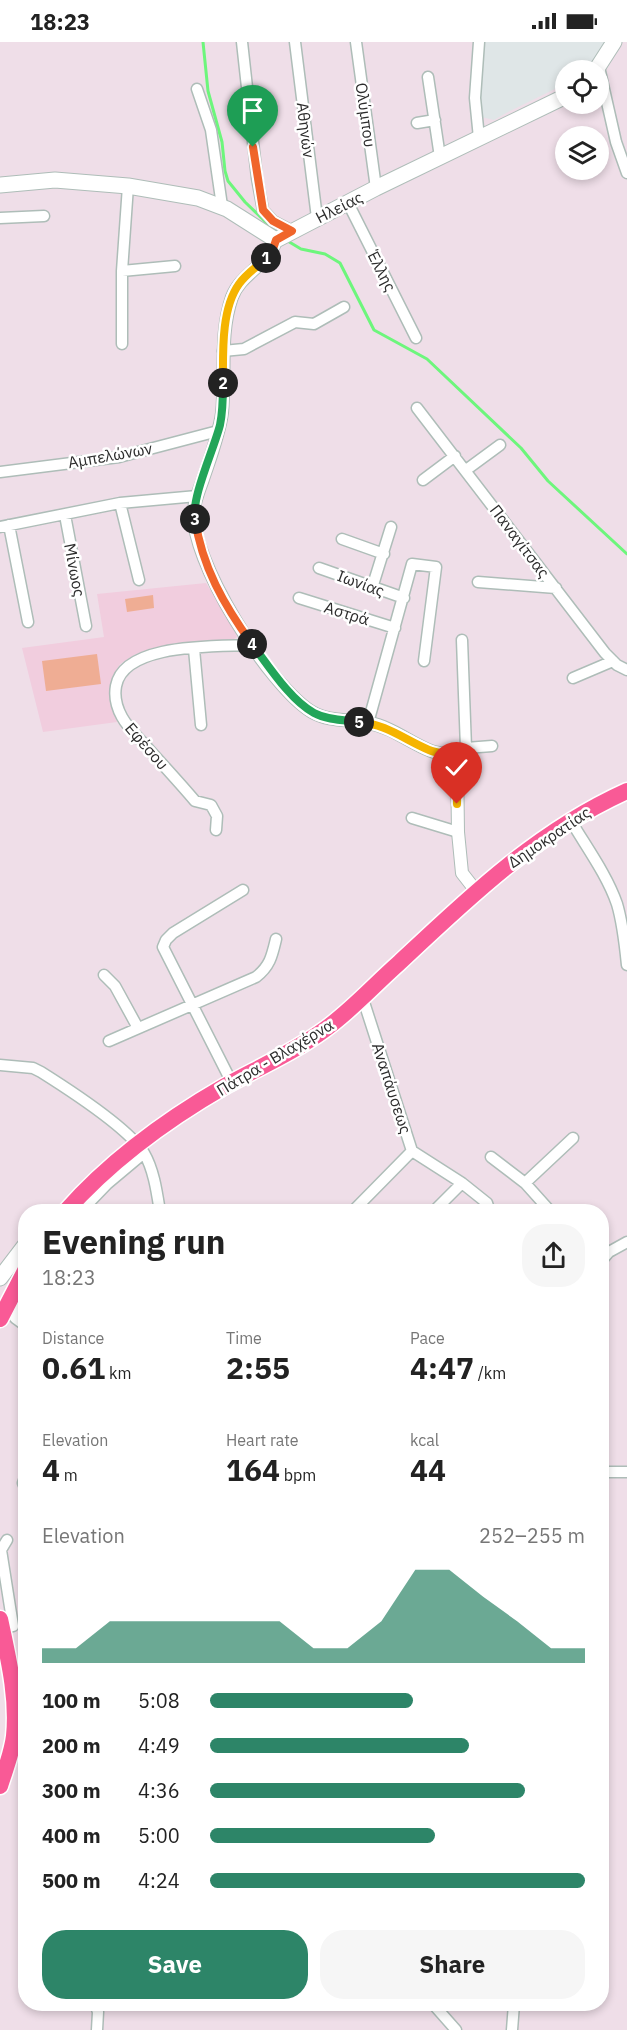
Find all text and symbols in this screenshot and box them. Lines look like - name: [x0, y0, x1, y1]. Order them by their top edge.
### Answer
- text: 18:23: [30, 7, 90, 36]
- map controls: [555, 60, 609, 180]
- button: locate: [555, 60, 609, 114]
- street label: Ολύμπου: [352, 81, 380, 149]
- pin: [227, 85, 278, 147]
- icon: arrive: [236, 94, 269, 127]
- street label: Αθηνών: [293, 101, 319, 159]
- button: layers: [555, 126, 609, 180]
- street label: Ηλείας: [312, 187, 366, 227]
- pin: 1: [251, 243, 281, 273]
- street label: Έλλης: [363, 246, 401, 295]
- text: 1: [261, 248, 271, 268]
- pin: 2: [208, 368, 238, 398]
- text: 2: [218, 373, 228, 393]
- street label: Αμπελώνων: [66, 438, 154, 472]
- street label: Παναγίτσας: [486, 500, 554, 582]
- pin: 3: [180, 504, 210, 534]
- text: 3: [190, 509, 200, 529]
- street label: Μίνωος: [60, 542, 90, 599]
- street label: Ιωνίας: [335, 565, 388, 601]
- street label: Αστρά: [322, 597, 372, 629]
- pin: 4: [237, 629, 267, 659]
- text: 4: [247, 634, 257, 654]
- pin: 5: [344, 707, 374, 737]
- text: 5: [354, 712, 364, 732]
- street label: Εφέσου: [121, 718, 173, 774]
- pin: [431, 742, 482, 804]
- icon: check: [440, 751, 473, 784]
- street label: Δημοκρατίας: [504, 802, 594, 872]
- street label: Πάτρα - Βλαχέρνα: [213, 1014, 337, 1100]
- street label: Αναπάυσεως: [368, 1040, 416, 1136]
- text: Evening run: [42, 1220, 226, 1263]
- button: share: [522, 1224, 585, 1287]
- text: 18:23: [42, 1264, 96, 1291]
- text: Distance: [42, 1328, 104, 1348]
- text: Time: [226, 1328, 262, 1348]
- text: Pace: [410, 1328, 445, 1348]
- text: 0.61: [42, 1348, 105, 1387]
- text: 2:55: [226, 1348, 290, 1387]
- text: 4:47: [410, 1348, 474, 1387]
- text: km: [105, 1363, 132, 1383]
- text: /km: [474, 1363, 506, 1383]
- text: Elevation: [42, 1430, 108, 1450]
- text: Heart rate: [226, 1430, 299, 1450]
- text: kcal: [410, 1430, 439, 1450]
- text: 4: [42, 1450, 60, 1489]
- text: 164: [226, 1450, 280, 1489]
- text: 44: [410, 1450, 446, 1489]
- text: m: [60, 1465, 78, 1485]
- text: bpm: [280, 1465, 316, 1485]
- text: Elevation: [42, 1522, 125, 1549]
- text: 252–255 m: [479, 1522, 585, 1549]
- text: 100 m: [42, 1687, 101, 1714]
- text: 5:08: [138, 1687, 180, 1714]
- text: 200 m: [42, 1732, 101, 1759]
- text: 4:49: [138, 1732, 180, 1759]
- text: 300 m: [42, 1777, 101, 1804]
- text: 4:36: [138, 1777, 180, 1804]
- text: 400 m: [42, 1822, 101, 1849]
- text: 5:00: [138, 1822, 180, 1849]
- text: 500 m: [42, 1867, 101, 1894]
- text: 4:24: [138, 1867, 180, 1894]
- button: Save: [42, 1930, 308, 1999]
- button: Share: [320, 1930, 585, 1999]

